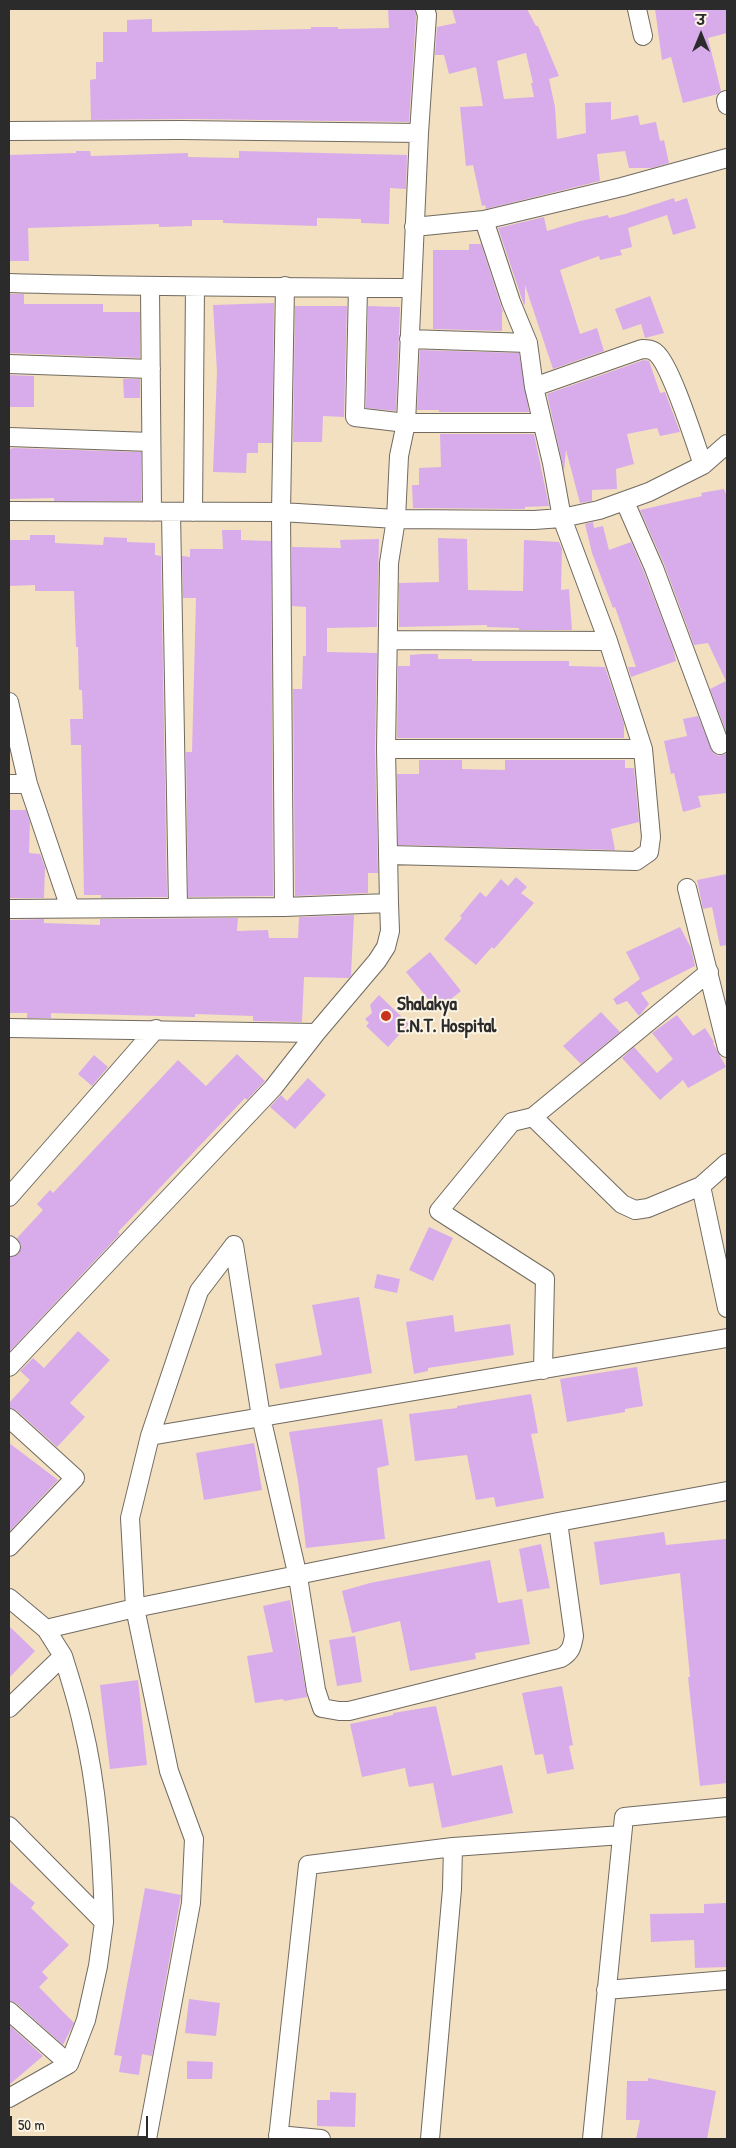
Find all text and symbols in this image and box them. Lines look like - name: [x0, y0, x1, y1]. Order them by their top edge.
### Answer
- north arrow: [676, 10, 726, 60]
- text: उ: [696, 10, 706, 29]
- place label: Shalakya E.N.T. Hospital: [397, 994, 496, 1038]
- marker: Shalakya E.N.T. Hospital: [379, 1009, 393, 1023]
- scale bar: [12, 2106, 150, 2138]
- text: 50 m: [18, 2114, 45, 2135]

